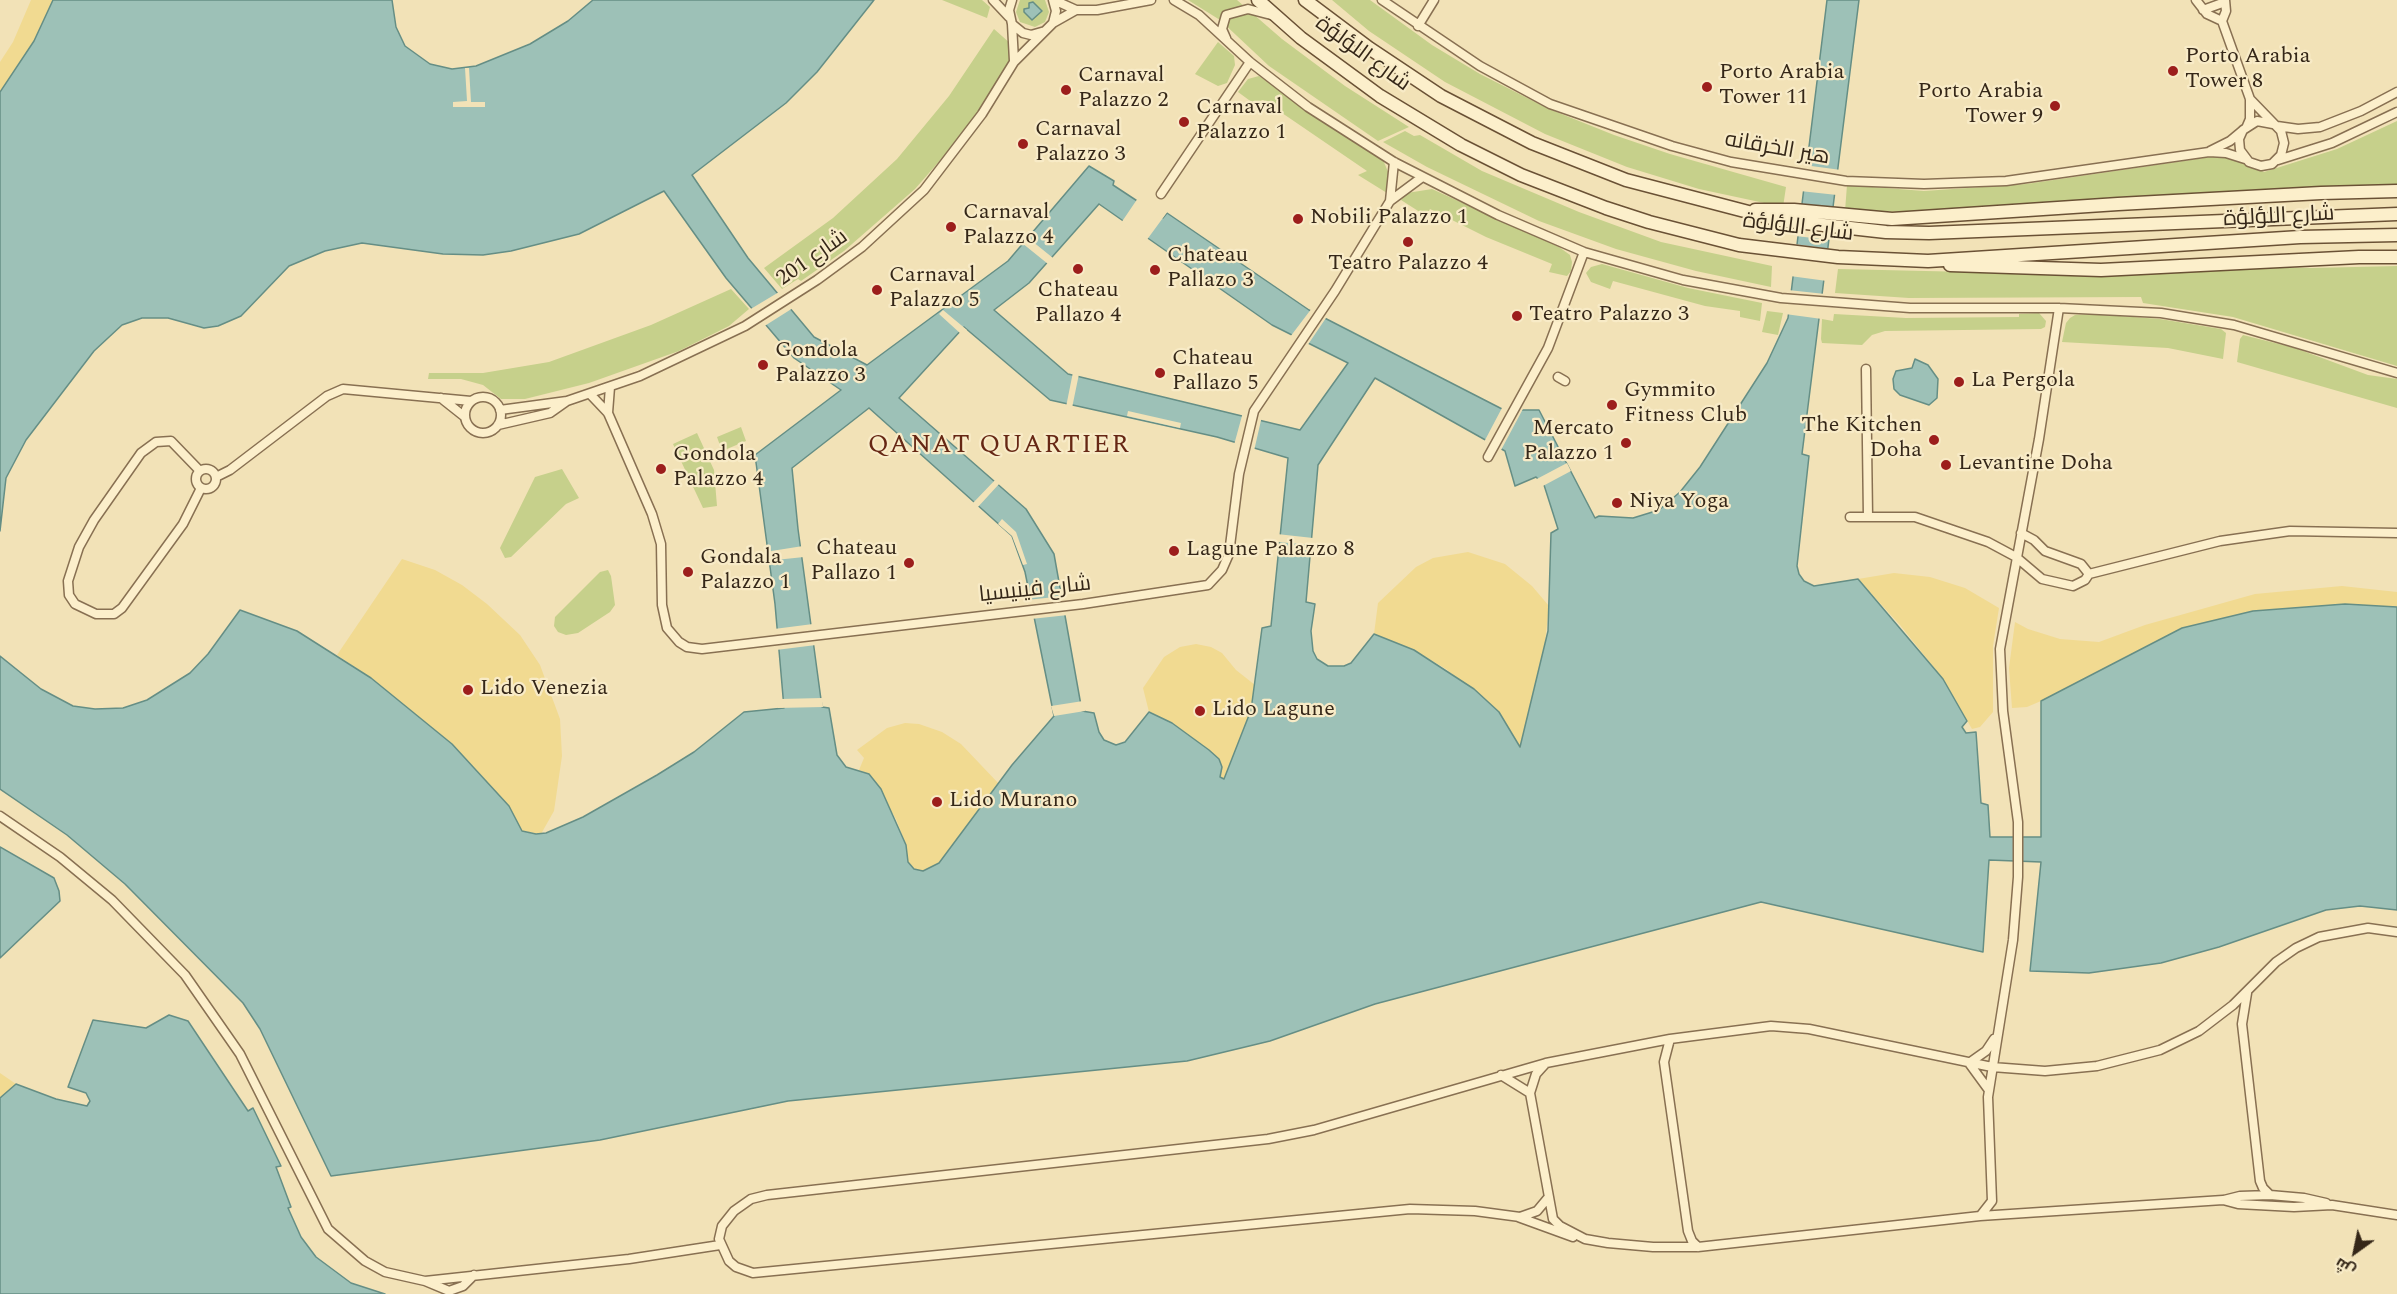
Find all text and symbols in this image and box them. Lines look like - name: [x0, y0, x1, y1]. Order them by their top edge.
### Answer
- street label: شارع اللؤلؤة: [1309, 12, 1415, 98]
- place label: Porto Arabia Tower 8: [2185, 45, 2310, 96]
- place label: Porto Arabia Tower 11: [1719, 61, 1844, 112]
- place label: Carnaval Palazzo 2: [1078, 64, 1169, 116]
- marker: Porto Arabia Tower 8: [2166, 64, 2180, 78]
- marker: Porto Arabia Tower 11: [1700, 80, 1714, 94]
- place label: Porto Arabia Tower 9: [1918, 80, 2043, 132]
- marker: Carnaval Palazzo 2: [1059, 83, 1073, 97]
- place label: Carnaval Palazzo 1: [1196, 96, 1287, 148]
- marker: Porto Arabia Tower 9: [2048, 99, 2062, 113]
- marker: Carnaval Palazzo 1: [1177, 115, 1191, 129]
- place label: Carnaval Palazzo 3: [1035, 118, 1126, 170]
- street label: هير الخرقانه: [1722, 128, 1832, 172]
- marker: Carnaval Palazzo 3: [1016, 137, 1030, 151]
- place label: Carnaval Palazzo 4: [963, 201, 1054, 252]
- street label: شارع اللؤلؤة: [2223, 202, 2335, 234]
- place label: Nobili Palazzo 1: [1310, 206, 1468, 232]
- street label: شارع اللؤلؤة: [1741, 209, 1855, 249]
- marker: Nobili Palazzo 1: [1291, 212, 1305, 226]
- marker: Carnaval Palazzo 4: [944, 220, 958, 234]
- street label: شارع 201: [772, 225, 854, 293]
- marker: Teatro Palazzo 4: [1401, 235, 1415, 249]
- place label: Chateau Pallazo 3: [1167, 244, 1253, 296]
- place label: Teatro Palazzo 4: [1328, 252, 1488, 278]
- marker: Chateau Pallazo 4: [1071, 262, 1085, 276]
- marker: Chateau Pallazo 3: [1148, 263, 1162, 277]
- place label: Carnaval Palazzo 5: [889, 264, 980, 316]
- place label: Chateau Pallazo 4: [1035, 279, 1121, 330]
- marker: Carnaval Palazzo 5: [870, 283, 884, 297]
- place label: Teatro Palazzo 3: [1529, 303, 1689, 329]
- marker: Teatro Palazzo 3: [1510, 309, 1524, 323]
- place label: Gondola Palazzo 3: [775, 339, 866, 390]
- place label: Chateau Pallazo 5: [1172, 347, 1258, 398]
- marker: Gondola Palazzo 3: [756, 358, 770, 372]
- marker: Chateau Pallazo 5: [1153, 366, 1167, 380]
- place label: La Pergola: [1971, 369, 2075, 395]
- marker: La Pergola: [1952, 375, 1966, 389]
- place label: Gymmito Fitness Club: [1624, 379, 1747, 430]
- marker: Gymmito Fitness Club: [1605, 398, 1619, 412]
- place label: The Kitchen Doha: [1801, 414, 1922, 466]
- place label: Mercato Palazzo 1: [1523, 417, 1614, 469]
- district label: QANAT QUARTIER: [868, 431, 1130, 463]
- marker: The Kitchen Doha: [1927, 433, 1941, 447]
- marker: Mercato Palazzo 1: [1619, 436, 1633, 450]
- place label: Gondola Palazzo 4: [673, 443, 764, 494]
- place label: Levantine Doha: [1958, 452, 2113, 478]
- marker: Levantine Doha: [1939, 458, 1953, 472]
- marker: Gondola Palazzo 4: [654, 462, 668, 476]
- place label: Niya Yoga: [1629, 490, 1729, 516]
- marker: Niya Yoga: [1610, 496, 1624, 510]
- place label: Chateau Pallazo 1: [811, 537, 897, 588]
- place label: Lagune Palazzo 8: [1186, 538, 1354, 564]
- marker: Lagune Palazzo 8: [1167, 544, 1181, 558]
- place label: Gondala Palazzo 1: [700, 546, 791, 598]
- marker: Chateau Pallazo 1: [902, 556, 916, 570]
- marker: Gondala Palazzo 1: [681, 565, 695, 579]
- street label: شارع فينيسيا: [978, 572, 1092, 610]
- place label: Lido Venezia: [480, 677, 608, 703]
- marker: Lido Venezia: [461, 683, 475, 697]
- place label: Lido Lagune: [1212, 698, 1335, 724]
- marker: Lido Lagune: [1193, 704, 1207, 718]
- place label: Lido Murano: [949, 789, 1077, 815]
- marker: Lido Murano: [930, 795, 944, 809]
- north arrow: [2325, 1222, 2385, 1282]
- text: ش: [2330, 1251, 2360, 1283]

